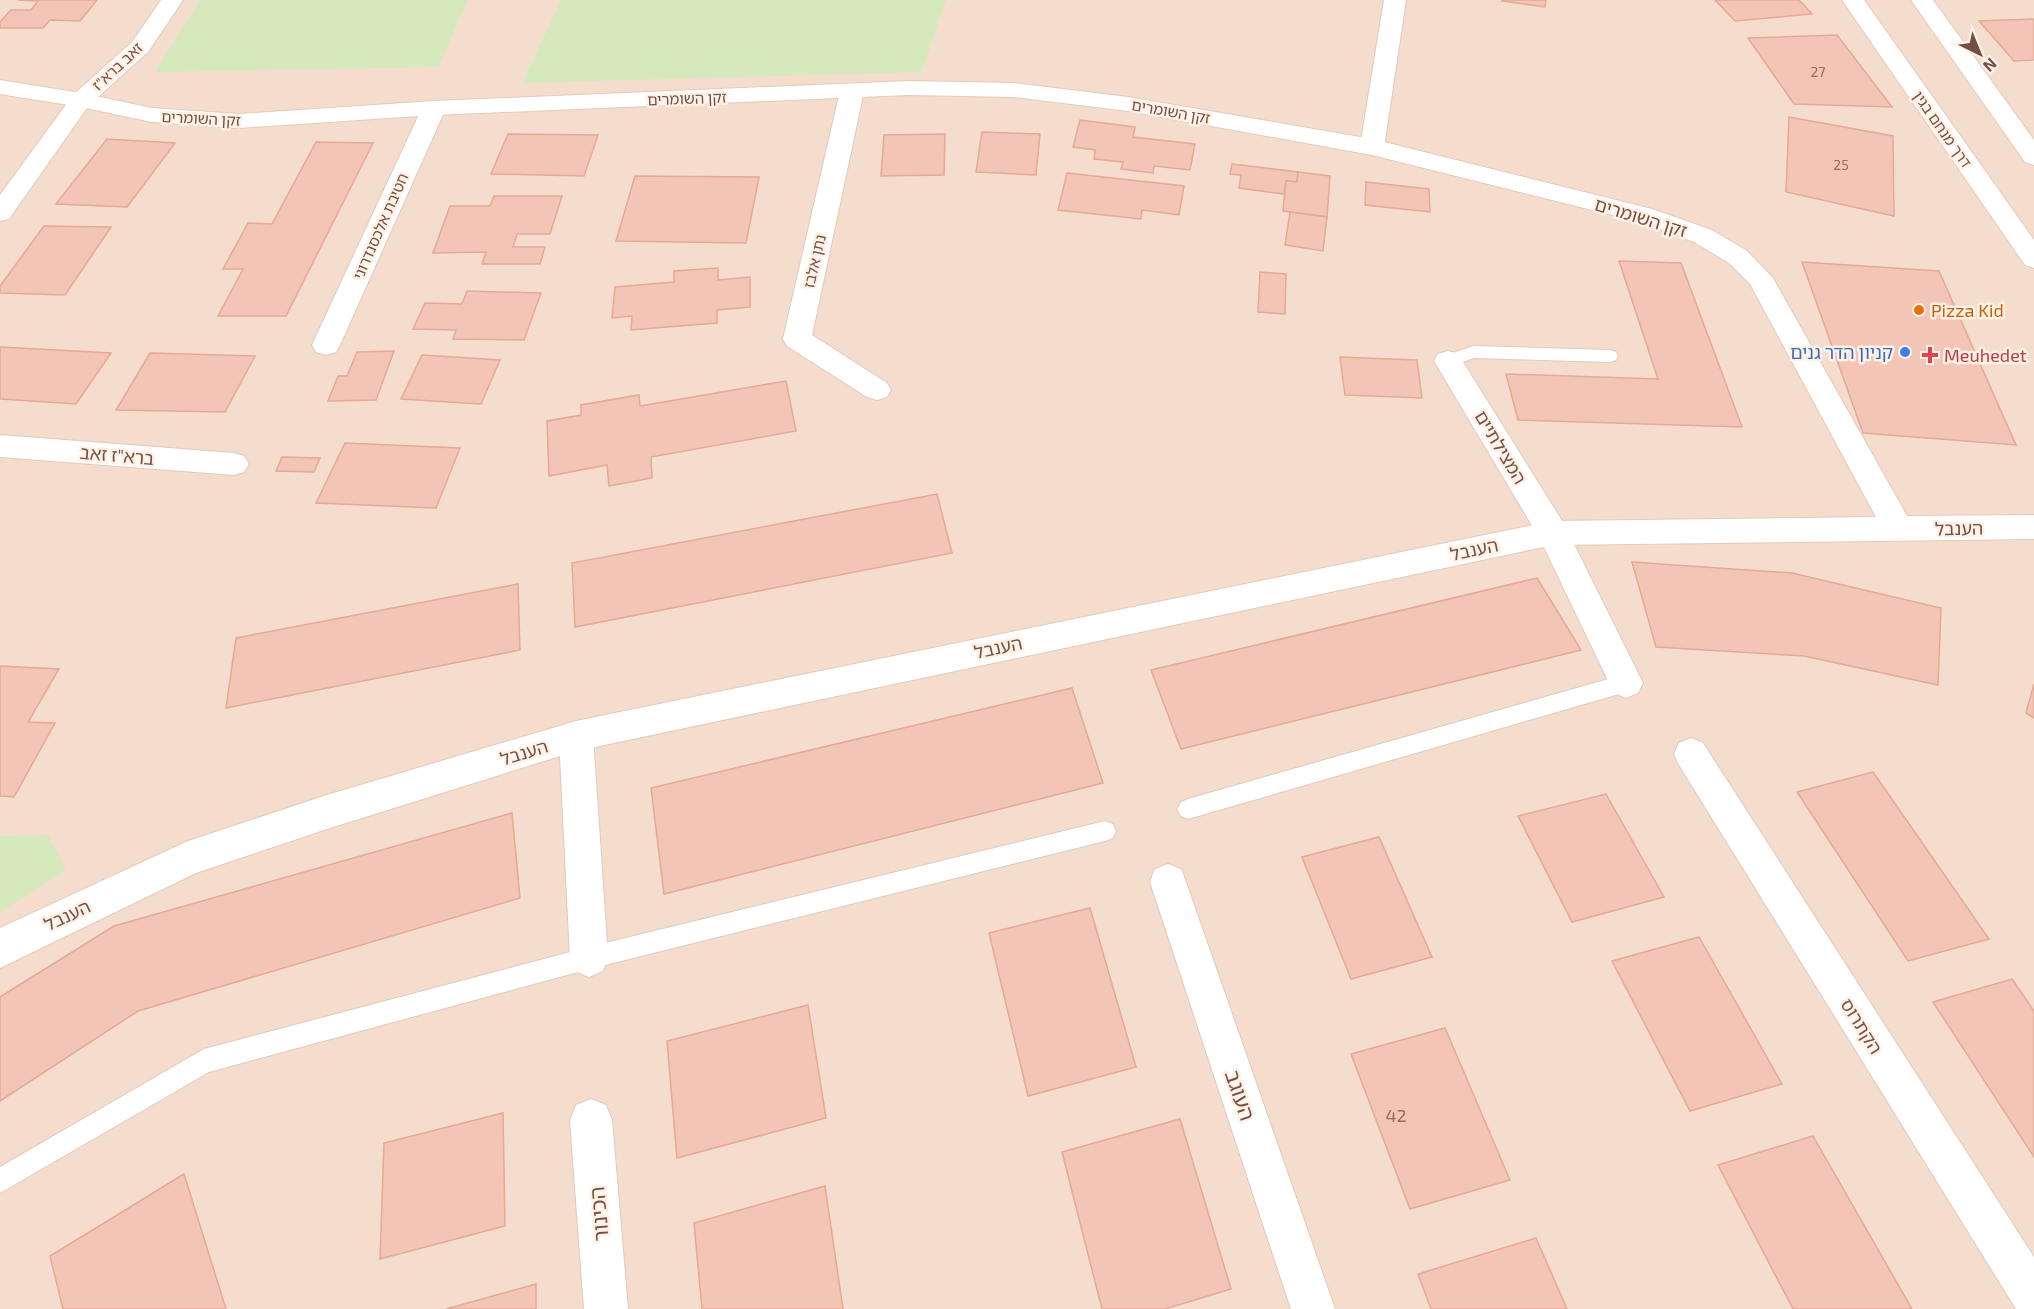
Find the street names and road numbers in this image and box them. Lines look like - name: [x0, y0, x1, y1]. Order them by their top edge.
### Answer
- street label: זאב ברא"ז: [88, 38, 146, 94]
- street label: דרך מנחם בגין: [1910, 87, 1976, 171]
- street label: זקן השומרים: [647, 88, 727, 108]
- street label: זקן השומרים: [1130, 95, 1212, 127]
- street label: זקן השומרים: [161, 107, 241, 129]
- street label: חטיבת אלכסנדרוני: [348, 170, 412, 282]
- street label: זקן השומרים: [1592, 193, 1690, 241]
- street label: נתן אלבז: [799, 232, 829, 290]
- street label: המצילתיים: [1470, 406, 1532, 488]
- street label: ברא"ז זאב: [79, 441, 155, 469]
- street label: הענבל: [1935, 517, 1983, 539]
- street label: הענבל: [1448, 533, 1500, 565]
- street label: הענבל: [972, 631, 1024, 663]
- street label: הענבל: [498, 734, 550, 770]
- street label: הענבל: [40, 895, 94, 935]
- street label: הקתרוס: [1836, 994, 1888, 1058]
- street label: העוגב: [1221, 1066, 1261, 1124]
- street label: הכינור: [583, 1185, 613, 1243]

